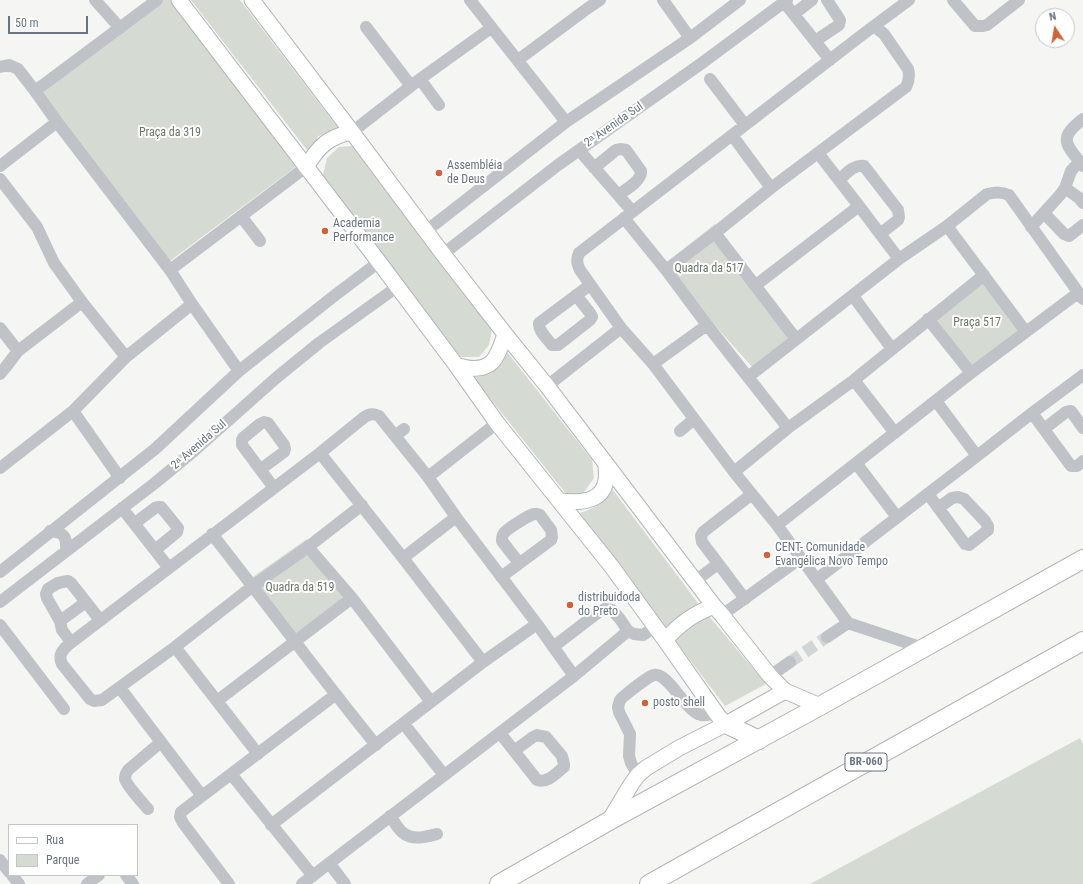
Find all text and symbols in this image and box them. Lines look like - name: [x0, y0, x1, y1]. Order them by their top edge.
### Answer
- scale bar: [10, 8, 90, 34]
- north arrow: [1035, 8, 1075, 48]
- text: N: [1048, 10, 1057, 24]
- text: 50 m: [15, 16, 39, 30]
- street label: 2ᵃ Avenida Sul: [582, 100, 646, 150]
- park label: Praça da 319: [139, 126, 201, 140]
- place label: Assembléia de Deus: [447, 159, 502, 187]
- marker: Assembléia de Deus: [434, 168, 444, 178]
- place label: Academia Performance: [333, 217, 394, 245]
- marker: Academia Performance: [320, 226, 330, 236]
- park label: Quadra da 517: [675, 262, 743, 276]
- park label: Praça 517: [953, 316, 1001, 330]
- street label: 2ᵃ Avenida Sul: [169, 417, 229, 473]
- place label: CENT- Comunidade Evangélica Novo Tempo: [775, 541, 888, 569]
- marker: CENT- Comunidade Evangélica Novo Tempo: [762, 550, 772, 560]
- park label: Quadra da 519: [266, 581, 334, 595]
- place label: distribuidoda do Preto: [578, 591, 640, 619]
- marker: distribuidoda do Preto: [565, 600, 575, 610]
- place label: posto shell: [653, 696, 705, 710]
- marker: posto shell: [640, 698, 650, 708]
- road number: BR-060: [845, 753, 887, 771]
- legend: [8, 824, 138, 876]
- text: Rua: [46, 833, 64, 847]
- text: Parque: [46, 853, 79, 867]

